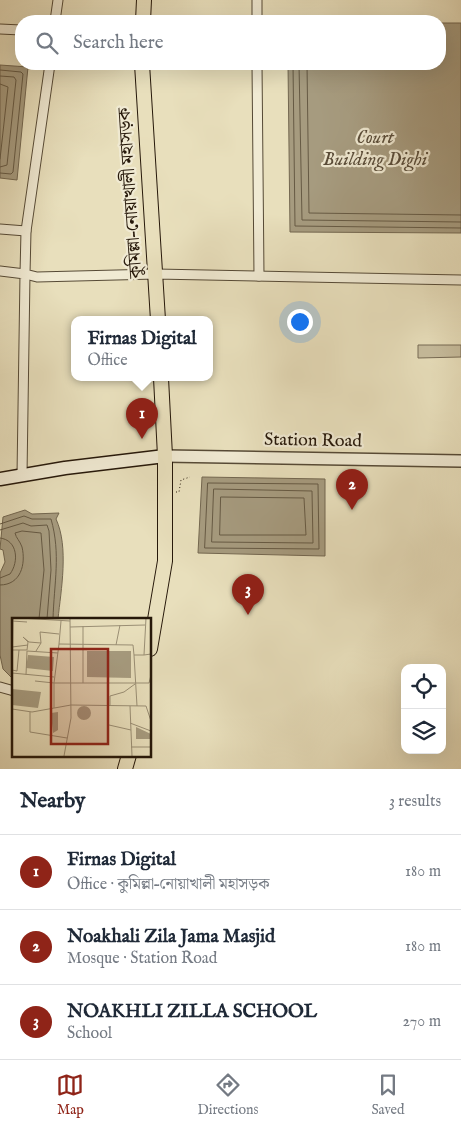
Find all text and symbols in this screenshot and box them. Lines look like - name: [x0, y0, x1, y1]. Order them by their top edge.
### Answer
- search box: [15, 15, 446, 70]
- icon: search: [33, 29, 61, 57]
- text: Search here: [73, 31, 164, 55]
- street label: কুমিল্লা–নোয়াখালী মহাসড়ক: [113, 106, 149, 280]
- water label: Court Building Dighi: [323, 126, 429, 172]
- your location: [287, 309, 313, 335]
- popup: [71, 316, 213, 381]
- text: Firnas Digital: [88, 327, 196, 351]
- text: Office: [88, 351, 128, 371]
- pin: 1: [126, 398, 158, 439]
- street label: Station Road: [264, 429, 363, 453]
- pin: 2: [336, 469, 368, 510]
- pin: 3: [232, 574, 264, 615]
- inset map: [12, 618, 151, 756]
- map controls: [401, 664, 446, 754]
- button: locate: [401, 664, 446, 709]
- button: layers: [401, 709, 446, 754]
- text: Nearby: [20, 788, 85, 815]
- text: 3 results: [389, 792, 441, 812]
- text: Firnas Digital: [67, 848, 176, 872]
- text: 1: [33, 862, 39, 882]
- text: 180 m: [405, 862, 441, 882]
- text: Office · কুমিল্লা–নোয়াখালী মহাসড়ক: [67, 875, 269, 895]
- text: Noakhali Zila Jama Masjid: [67, 925, 275, 949]
- text: 2: [32, 937, 40, 957]
- text: 180 m: [405, 937, 441, 957]
- text: Mosque · Station Road: [67, 949, 217, 969]
- text: NOAKHLI ZILLA SCHOOL: [67, 1000, 317, 1024]
- text: 3: [33, 1012, 39, 1032]
- text: 270 m: [402, 1012, 441, 1032]
- text: School: [67, 1024, 112, 1044]
- tab: Map: [56, 1071, 84, 1119]
- tab: Directions: [197, 1071, 258, 1119]
- tab: Saved: [371, 1071, 404, 1119]

